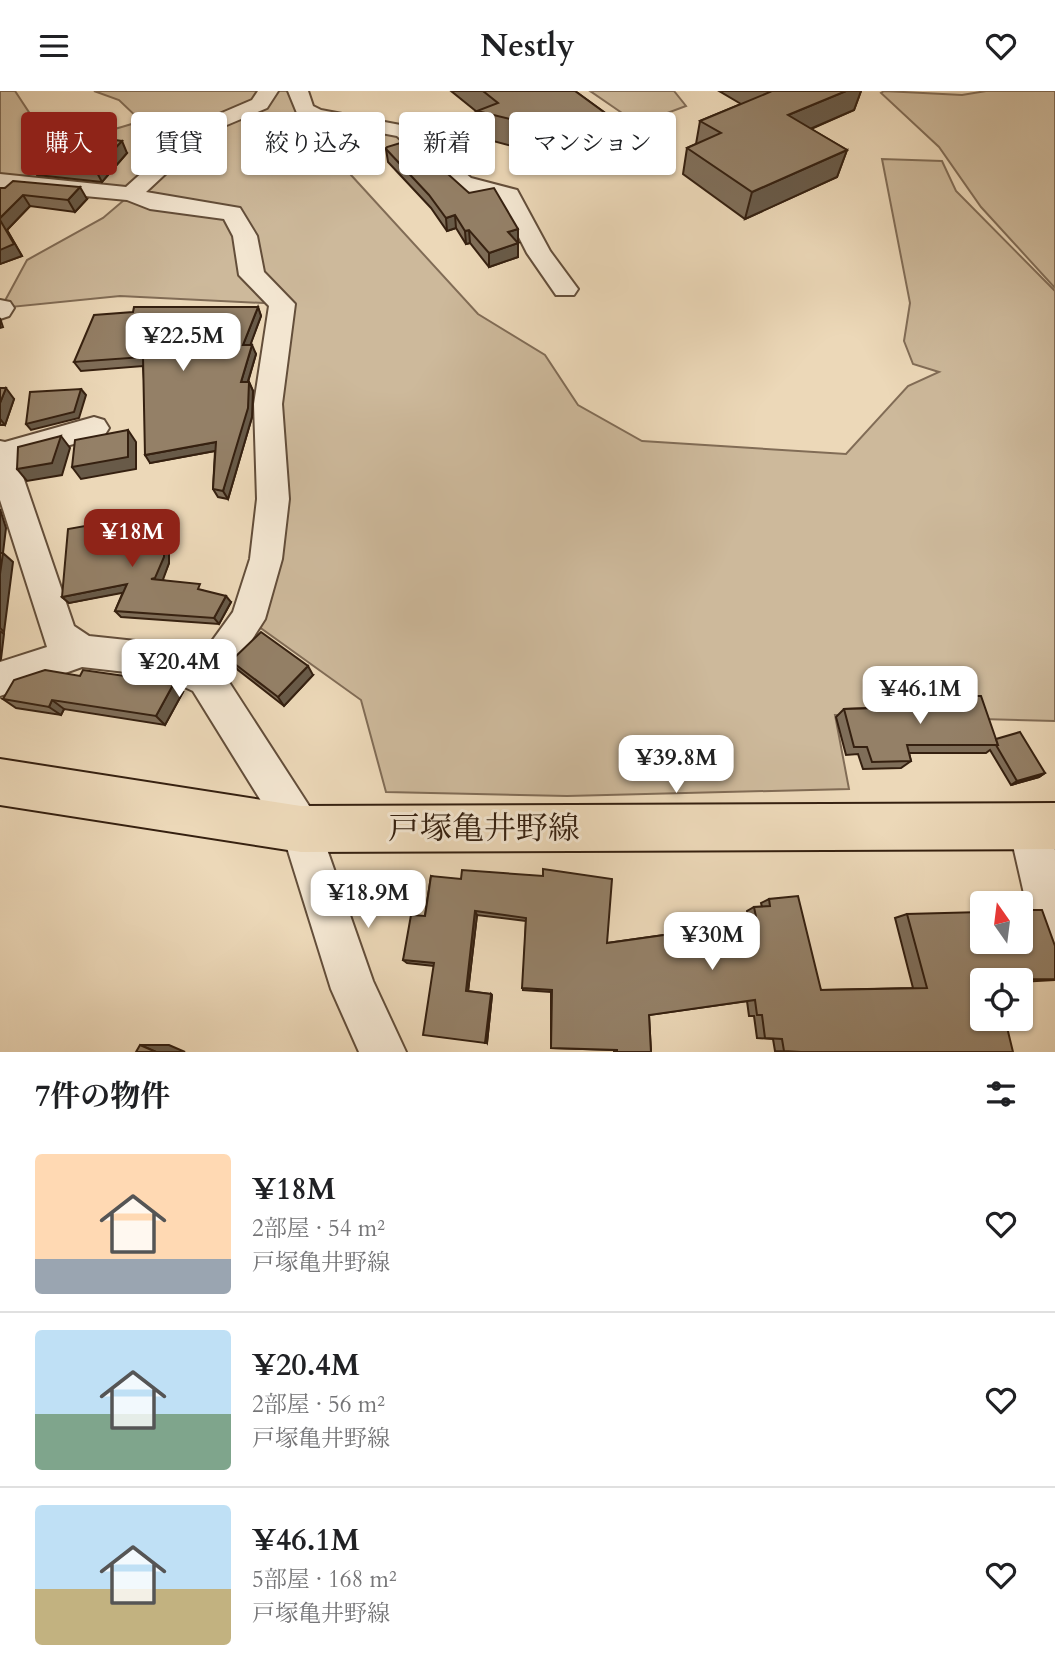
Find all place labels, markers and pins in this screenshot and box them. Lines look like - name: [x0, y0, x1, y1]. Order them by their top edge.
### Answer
- pin: ¥22.5M: [126, 313, 240, 373]
- pin: ¥18M: [91, 510, 173, 569]
- pin: ¥20.4M: [122, 639, 236, 699]
- pin: ¥46.1M: [863, 667, 977, 726]
- pin: ¥39.8M: [619, 735, 733, 795]
- pin: ¥18.9M: [311, 871, 425, 930]
- pin: ¥30M: [671, 913, 753, 972]

